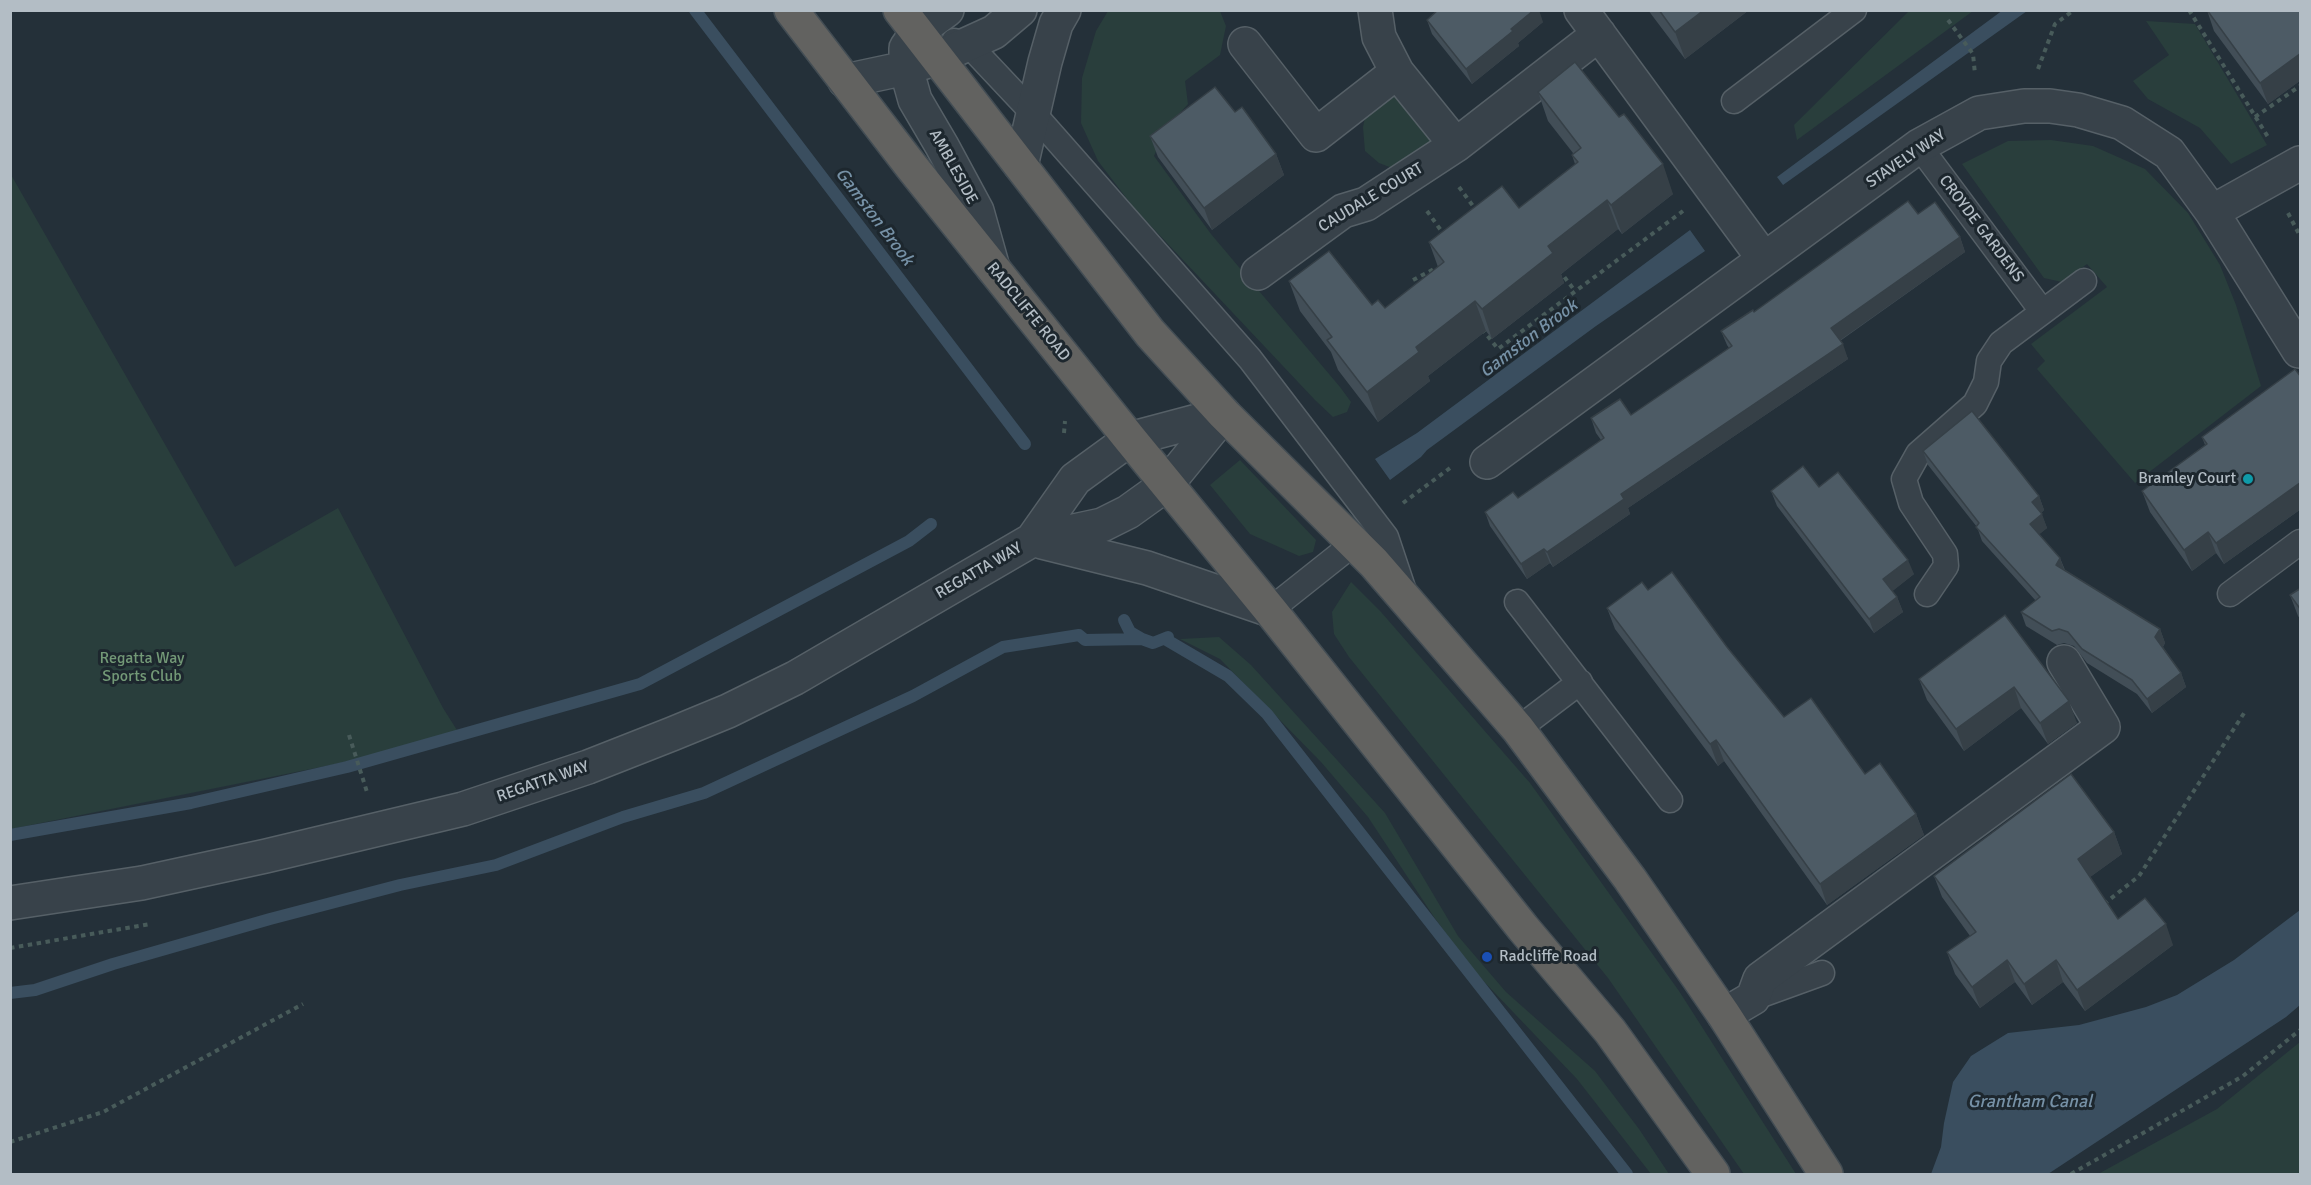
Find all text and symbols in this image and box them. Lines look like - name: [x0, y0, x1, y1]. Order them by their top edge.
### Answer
- street label: AMBLESIDE: [925, 126, 981, 208]
- street label: STAVELY WAY: [1863, 126, 1949, 192]
- street label: CAUDALE COURT: [1315, 159, 1427, 237]
- water label: Gamston Brook: [830, 164, 918, 270]
- street label: CROYDE GARDENS: [1934, 172, 2028, 286]
- street label: RADCLIFFE ROAD: [982, 259, 1074, 365]
- water label: Gamston Brook: [1476, 295, 1582, 383]
- place label: Bramley Court: [2138, 469, 2236, 489]
- marker: Bramley Court: [2241, 472, 2255, 486]
- street label: REGATTA WAY: [932, 539, 1026, 603]
- park label: Regatta Way Sports Club: [99, 649, 185, 687]
- street label: REGATTA WAY: [494, 757, 592, 807]
- place label: Radcliffe Road: [1499, 947, 1597, 967]
- marker: Radcliffe Road: [1480, 950, 1494, 964]
- water label: Grantham Canal: [1968, 1091, 2092, 1113]

